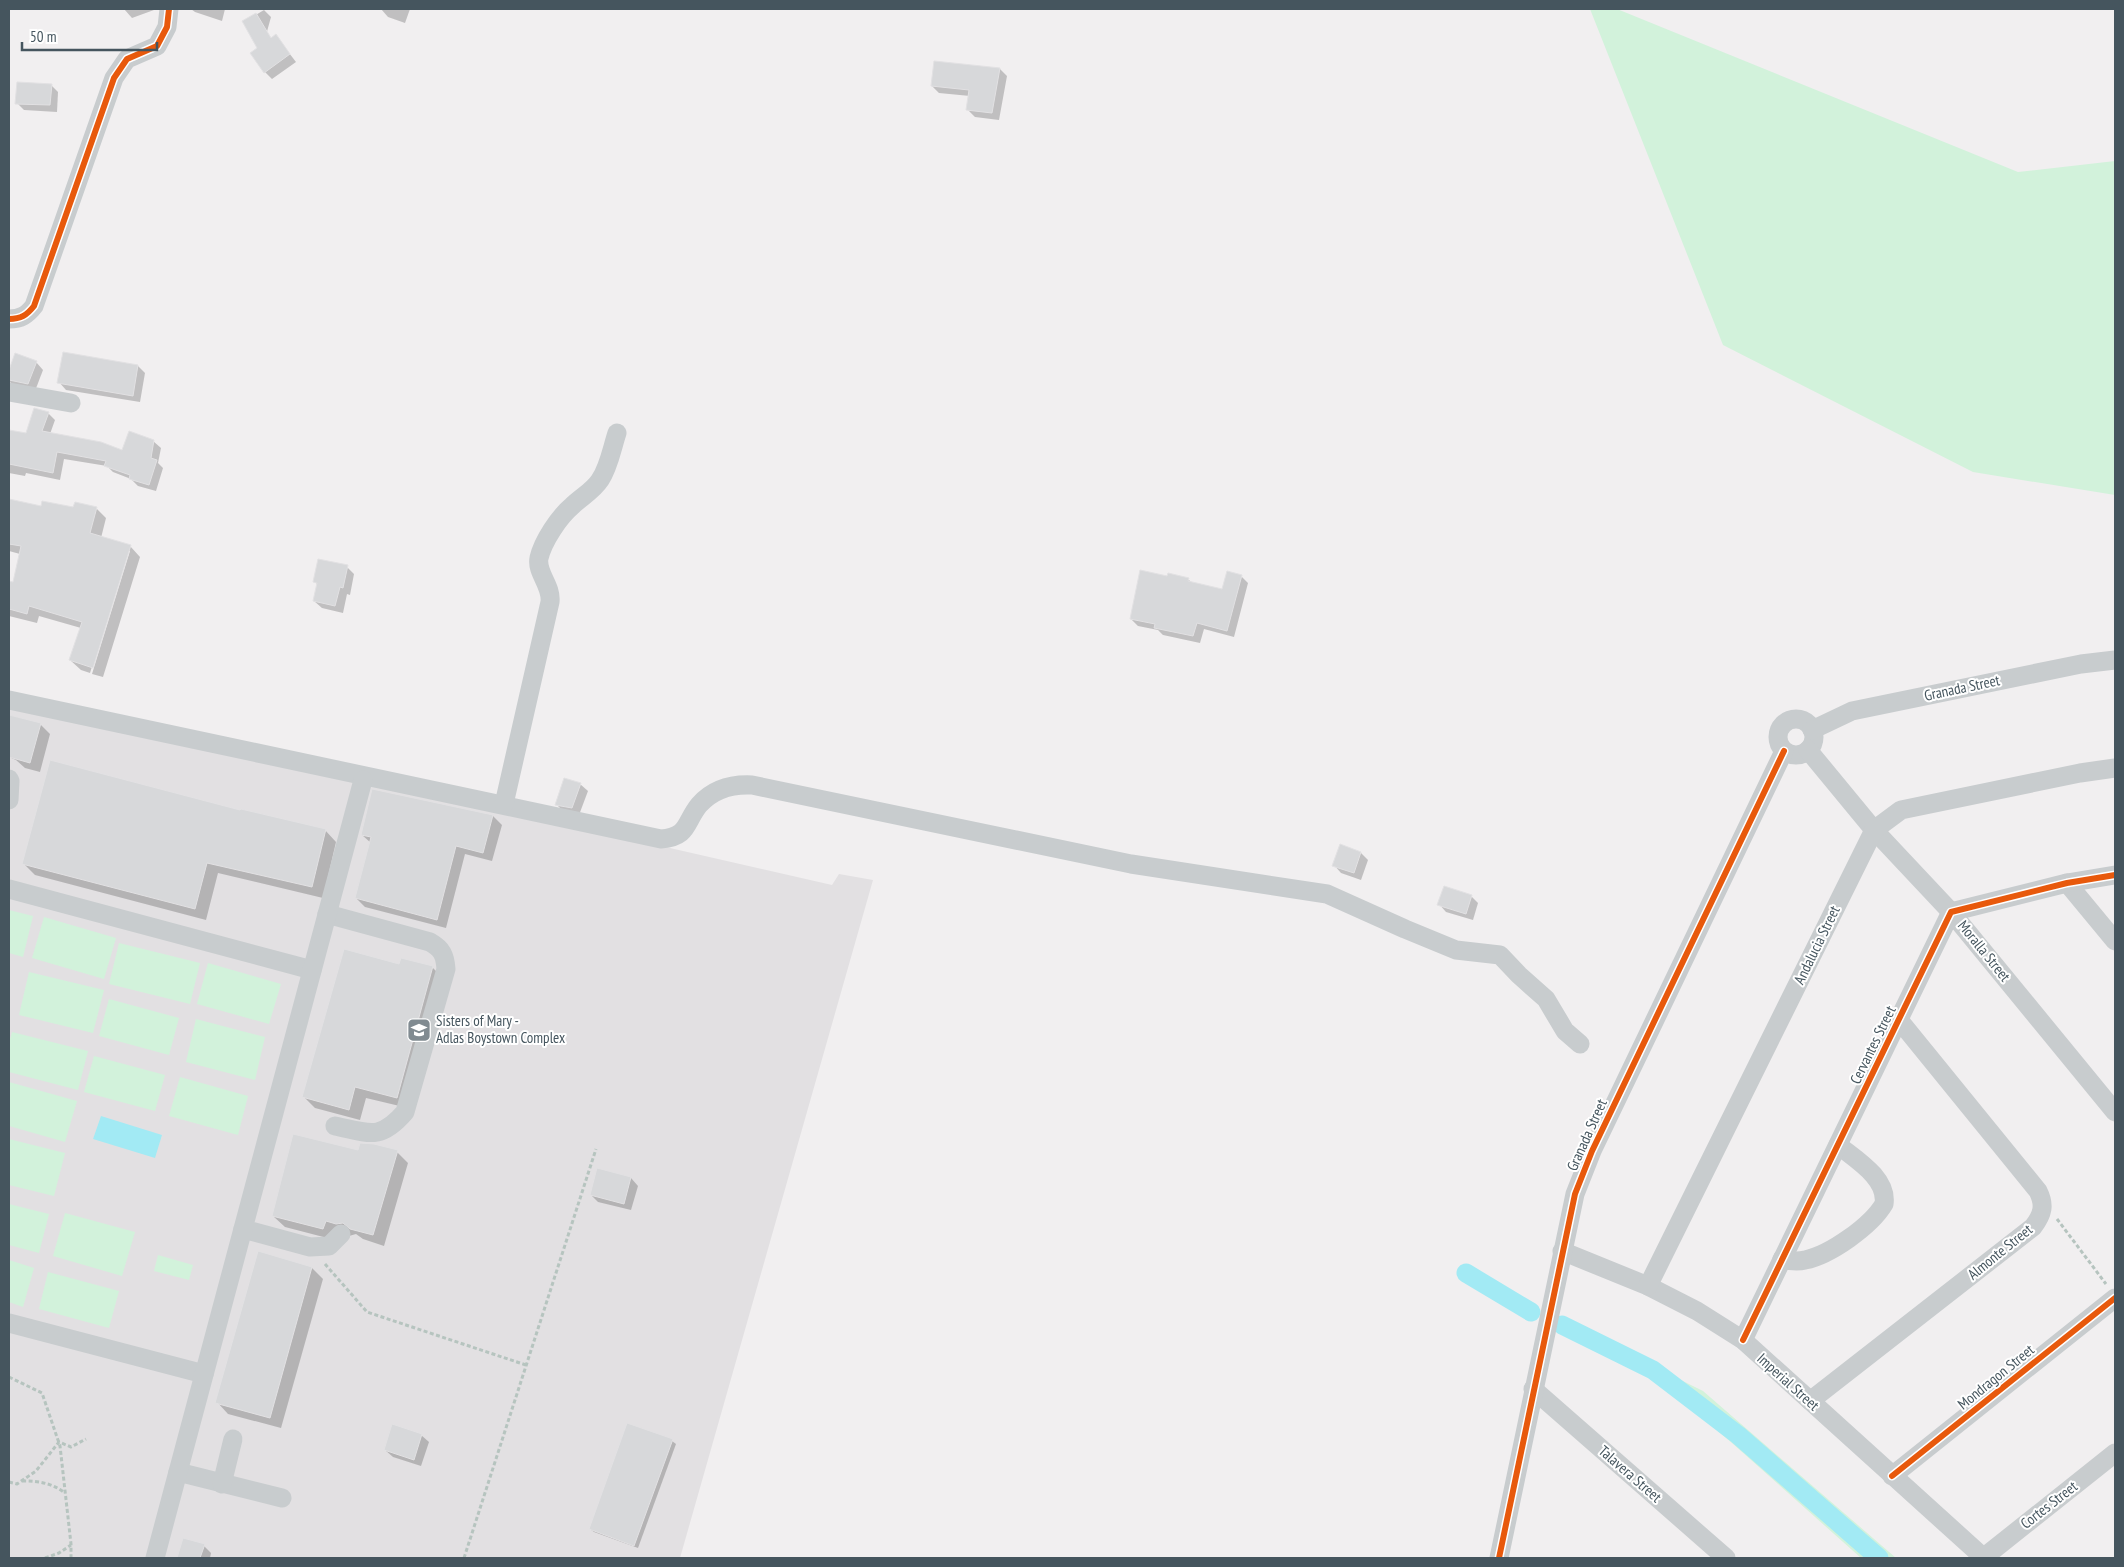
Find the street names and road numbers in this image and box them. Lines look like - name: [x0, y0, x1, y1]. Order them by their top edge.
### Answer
- street label: Granada Street: [1922, 670, 2001, 705]
- street label: Andalucia Street: [1789, 902, 1844, 987]
- street label: Moralla Street: [1954, 916, 2015, 985]
- street label: Cervantes Street: [1845, 1003, 1900, 1087]
- street label: Granada Street: [1562, 1096, 1611, 1174]
- street label: Almonte Street: [1963, 1220, 2036, 1283]
- street label: Mondragon Street: [1954, 1340, 2038, 1413]
- street label: Imperial Street: [1753, 1349, 1823, 1414]
- street label: Talavera Street: [1595, 1441, 1666, 1506]
- street label: Cortes Street: [2016, 1477, 2081, 1533]

